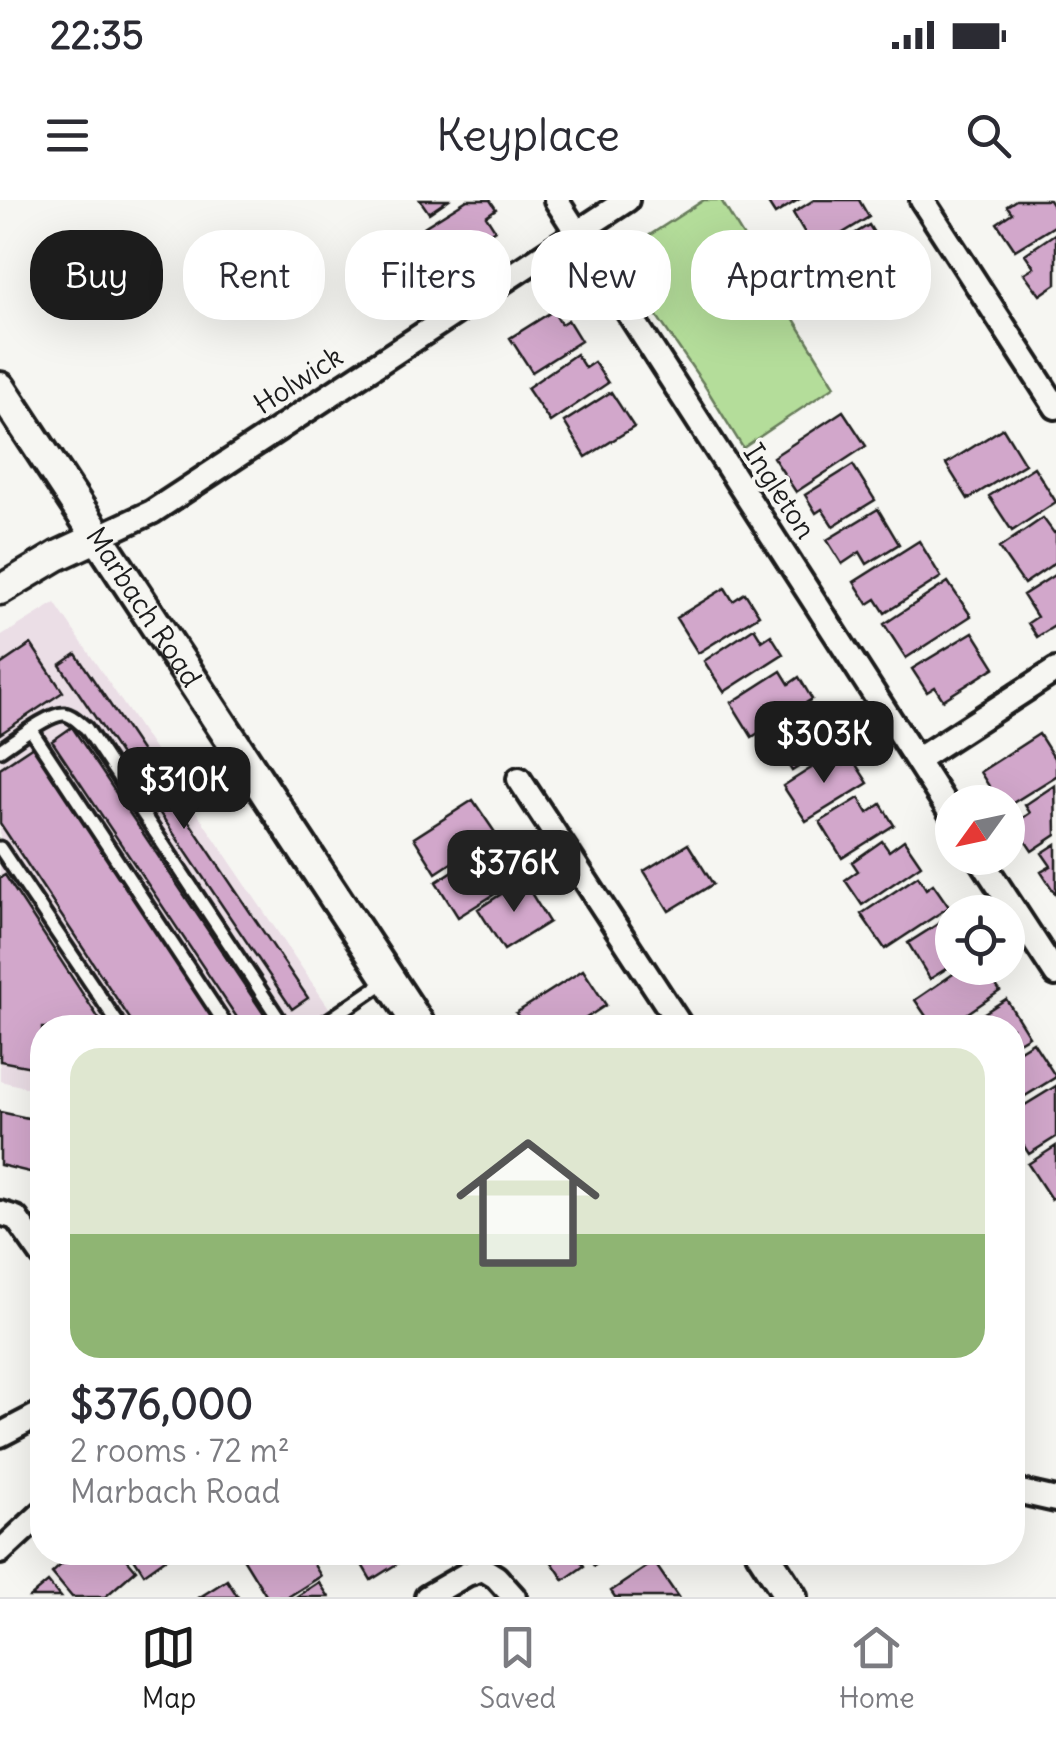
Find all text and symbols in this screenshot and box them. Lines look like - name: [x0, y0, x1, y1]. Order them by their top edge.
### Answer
- text: 22:35: [50, 12, 144, 59]
- text: Keyplace: [436, 107, 620, 163]
- icon: menu: [40, 108, 95, 163]
- icon: search: [961, 108, 1016, 163]
- chip: Buy: [30, 230, 163, 320]
- chip: Rent: [183, 230, 325, 320]
- chip: Filters: [345, 230, 511, 320]
- chip: New: [531, 230, 671, 320]
- chip: Apartment: [691, 230, 931, 320]
- street label: Holwick: [247, 338, 349, 422]
- street label: Ingleton: [736, 436, 824, 546]
- street label: Marbach Road: [78, 520, 210, 694]
- pin: $303K: [754, 701, 894, 786]
- text: $303K: [777, 713, 871, 754]
- pin: $310K: [114, 747, 254, 832]
- text: $310K: [139, 759, 229, 800]
- north arrow: [935, 785, 1025, 875]
- map controls: [935, 785, 1025, 985]
- pin: $376K: [444, 830, 584, 915]
- text: $376K: [469, 842, 559, 883]
- button: locate: [935, 895, 1025, 985]
- icon: home: [438, 1113, 618, 1293]
- text: $376,000: [70, 1378, 253, 1430]
- text: 2 rooms · 72 m²: [70, 1430, 290, 1471]
- text: Marbach Road: [70, 1471, 280, 1512]
- tab: Map: [141, 1620, 196, 1716]
- tab: Saved: [479, 1620, 556, 1716]
- tab: Home: [839, 1620, 915, 1716]

